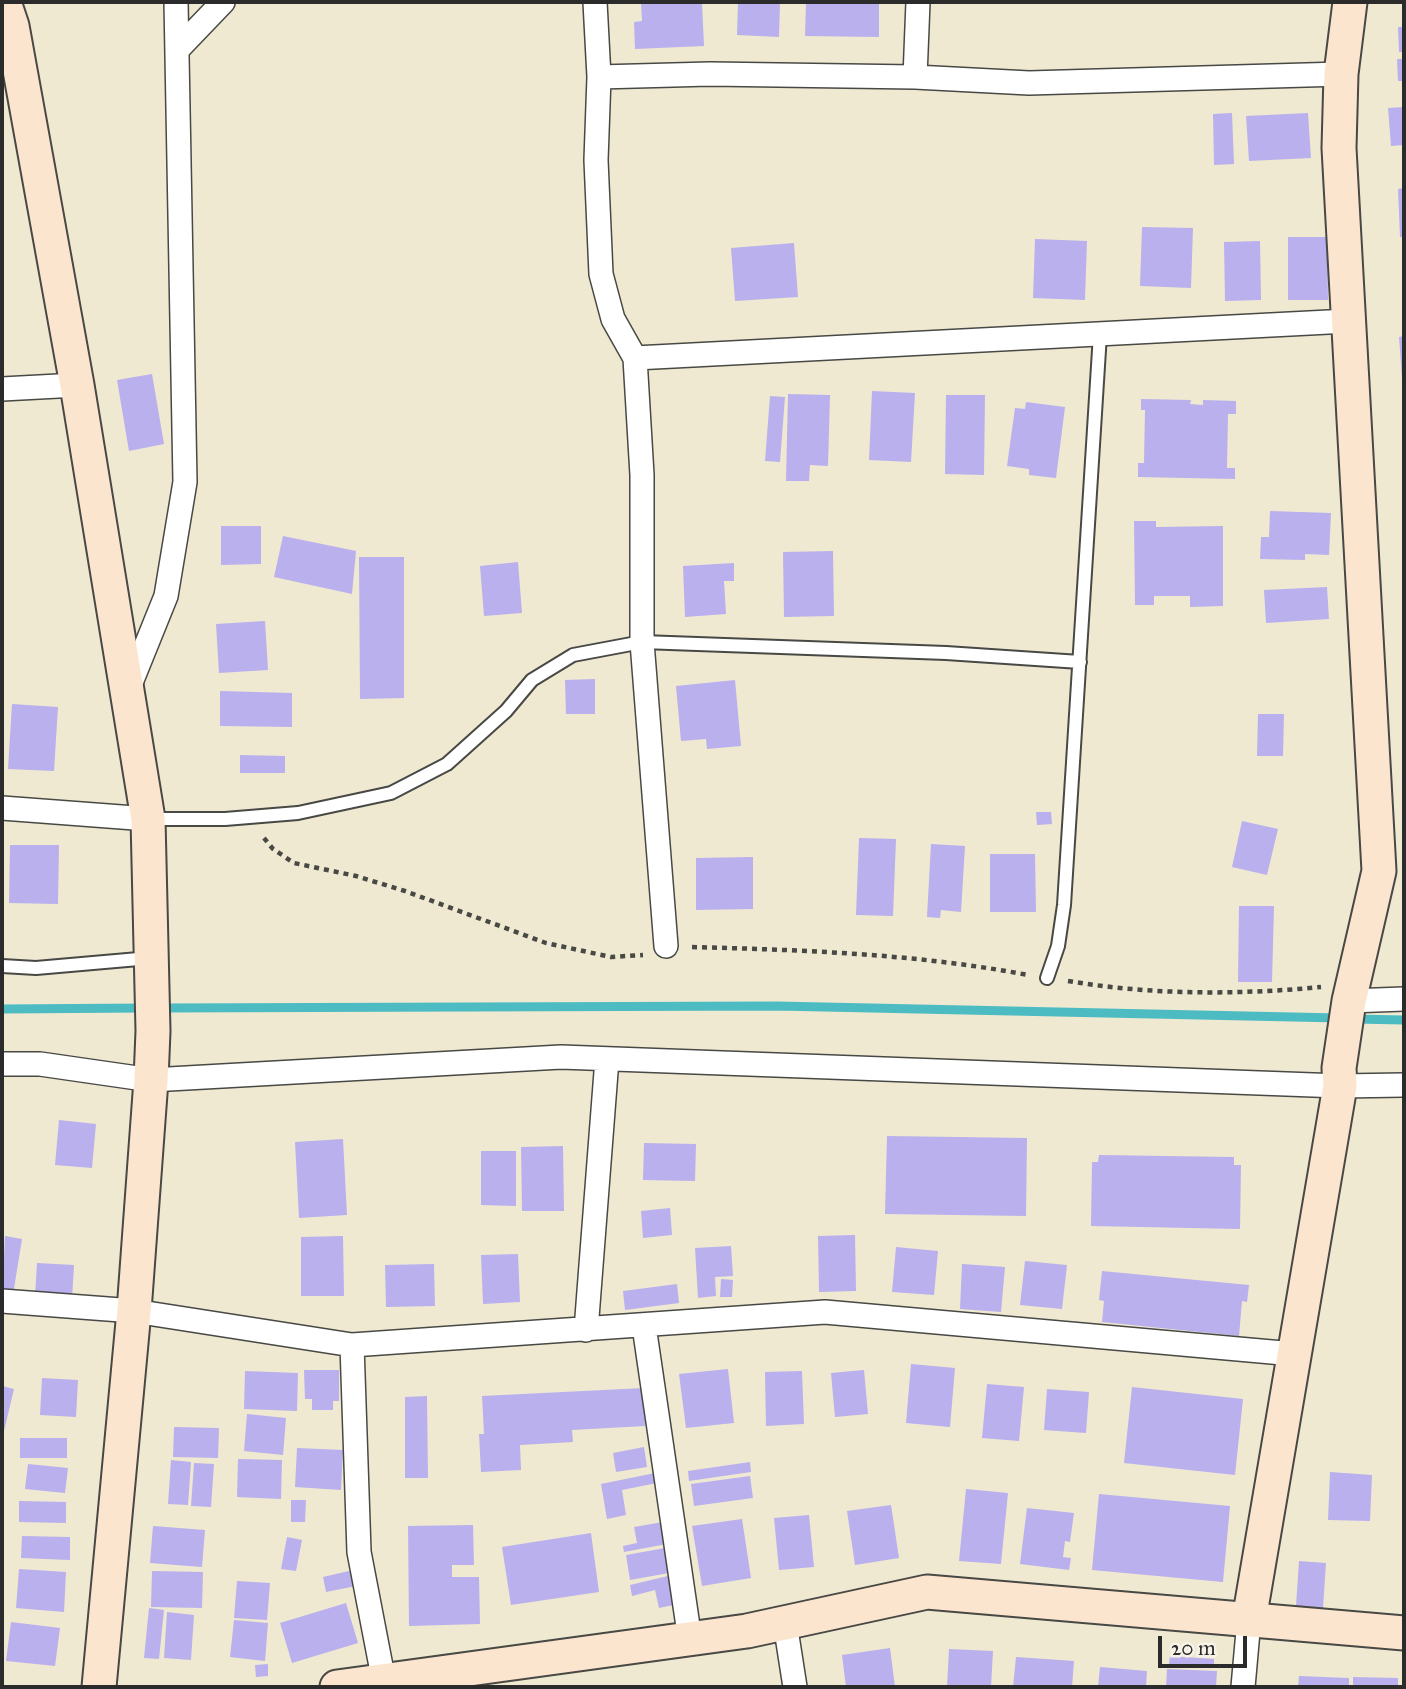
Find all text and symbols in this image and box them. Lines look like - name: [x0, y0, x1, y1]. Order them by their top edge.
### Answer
- scale bar: [1161, 1622, 1250, 1666]
- text: 20 m: [1171, 1635, 1216, 1661]

